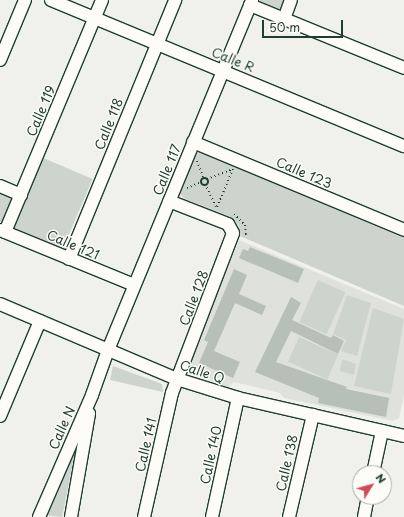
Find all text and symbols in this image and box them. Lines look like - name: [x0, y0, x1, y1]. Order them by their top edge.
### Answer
- scale bar: [264, 12, 345, 38]
- text: 50 m: [269, 18, 300, 36]
- street label: Calle R: [209, 44, 257, 76]
- street label: Calle 119: [23, 83, 59, 139]
- street label: Calle 118: [91, 96, 127, 152]
- street label: Calle 117: [150, 142, 184, 198]
- street label: Calle 123: [274, 154, 334, 192]
- street label: Calle 121: [44, 227, 102, 263]
- street label: Calle 128: [176, 268, 212, 328]
- street label: Calle Q: [177, 357, 227, 387]
- street label: Calle N: [46, 404, 78, 452]
- street label: Calle 141: [132, 416, 160, 474]
- street label: Calle 140: [197, 424, 225, 486]
- street label: Calle 138: [273, 433, 301, 493]
- north arrow: [352, 465, 392, 505]
- text: N: [372, 469, 391, 487]

